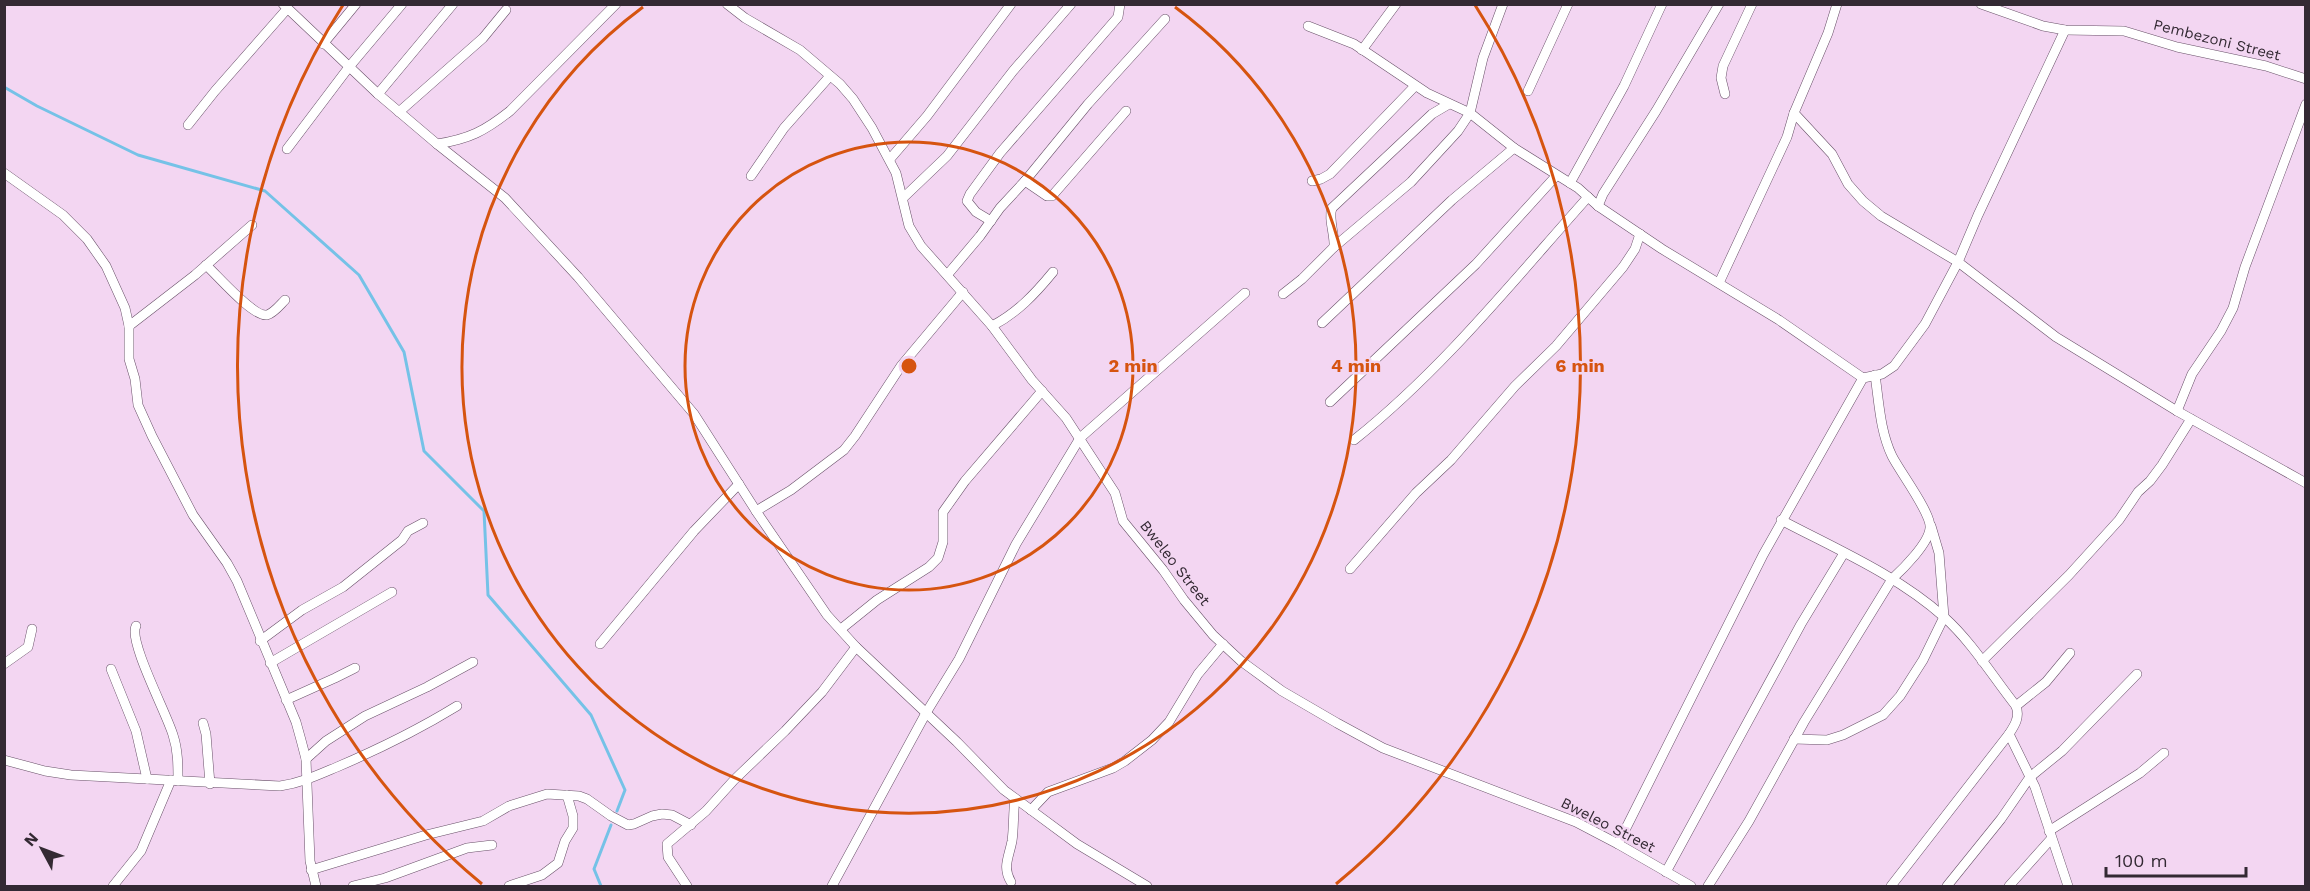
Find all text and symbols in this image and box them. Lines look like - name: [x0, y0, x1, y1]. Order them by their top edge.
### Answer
- street label: Pembezoni Street: [2152, 15, 2283, 65]
- text: 2 min: [1108, 355, 1158, 376]
- text: 4 min: [1331, 355, 1381, 376]
- text: 6 min: [1555, 355, 1605, 376]
- centre of rings: [899, 356, 919, 376]
- street label: Bweleo Street: [1136, 517, 1214, 610]
- street label: Bweleo Street: [1558, 794, 1659, 857]
- north arrow: [12, 819, 72, 879]
- text: N: [20, 829, 42, 850]
- scale bar: [2106, 840, 2246, 878]
- text: 100 m: [2115, 850, 2168, 871]

